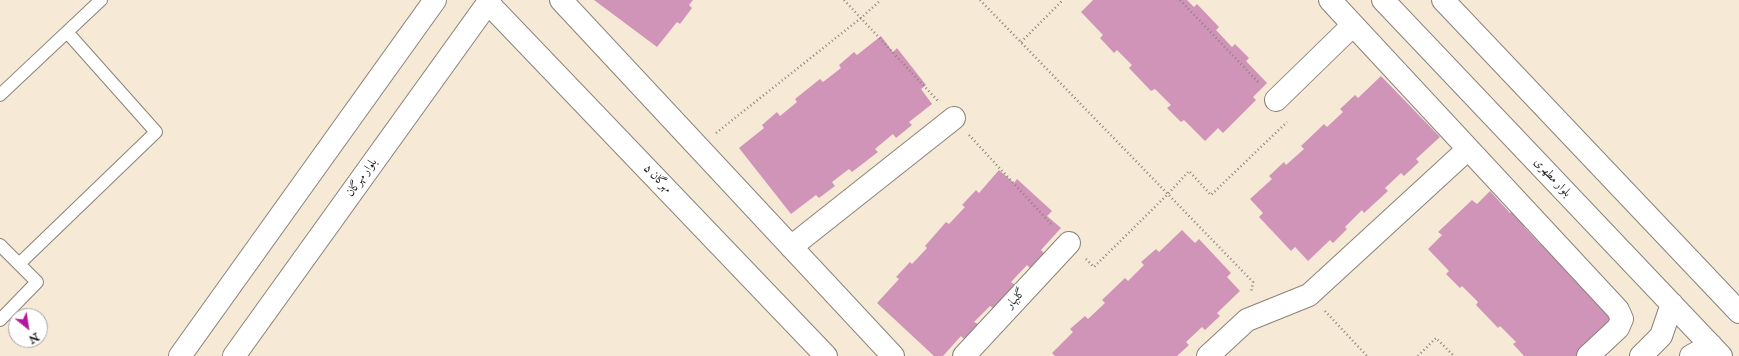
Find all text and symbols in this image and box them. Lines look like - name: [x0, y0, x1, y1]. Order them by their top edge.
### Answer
- street label: بلوار مطهری: [1530, 155, 1574, 201]
- street label: بلوار مهرگان: [343, 156, 381, 200]
- street label: مهرگان ۵: [640, 162, 674, 196]
- street label: گلبهار: [1003, 286, 1029, 312]
- north arrow: [8, 308, 48, 348]
- text: N: [26, 330, 41, 346]

